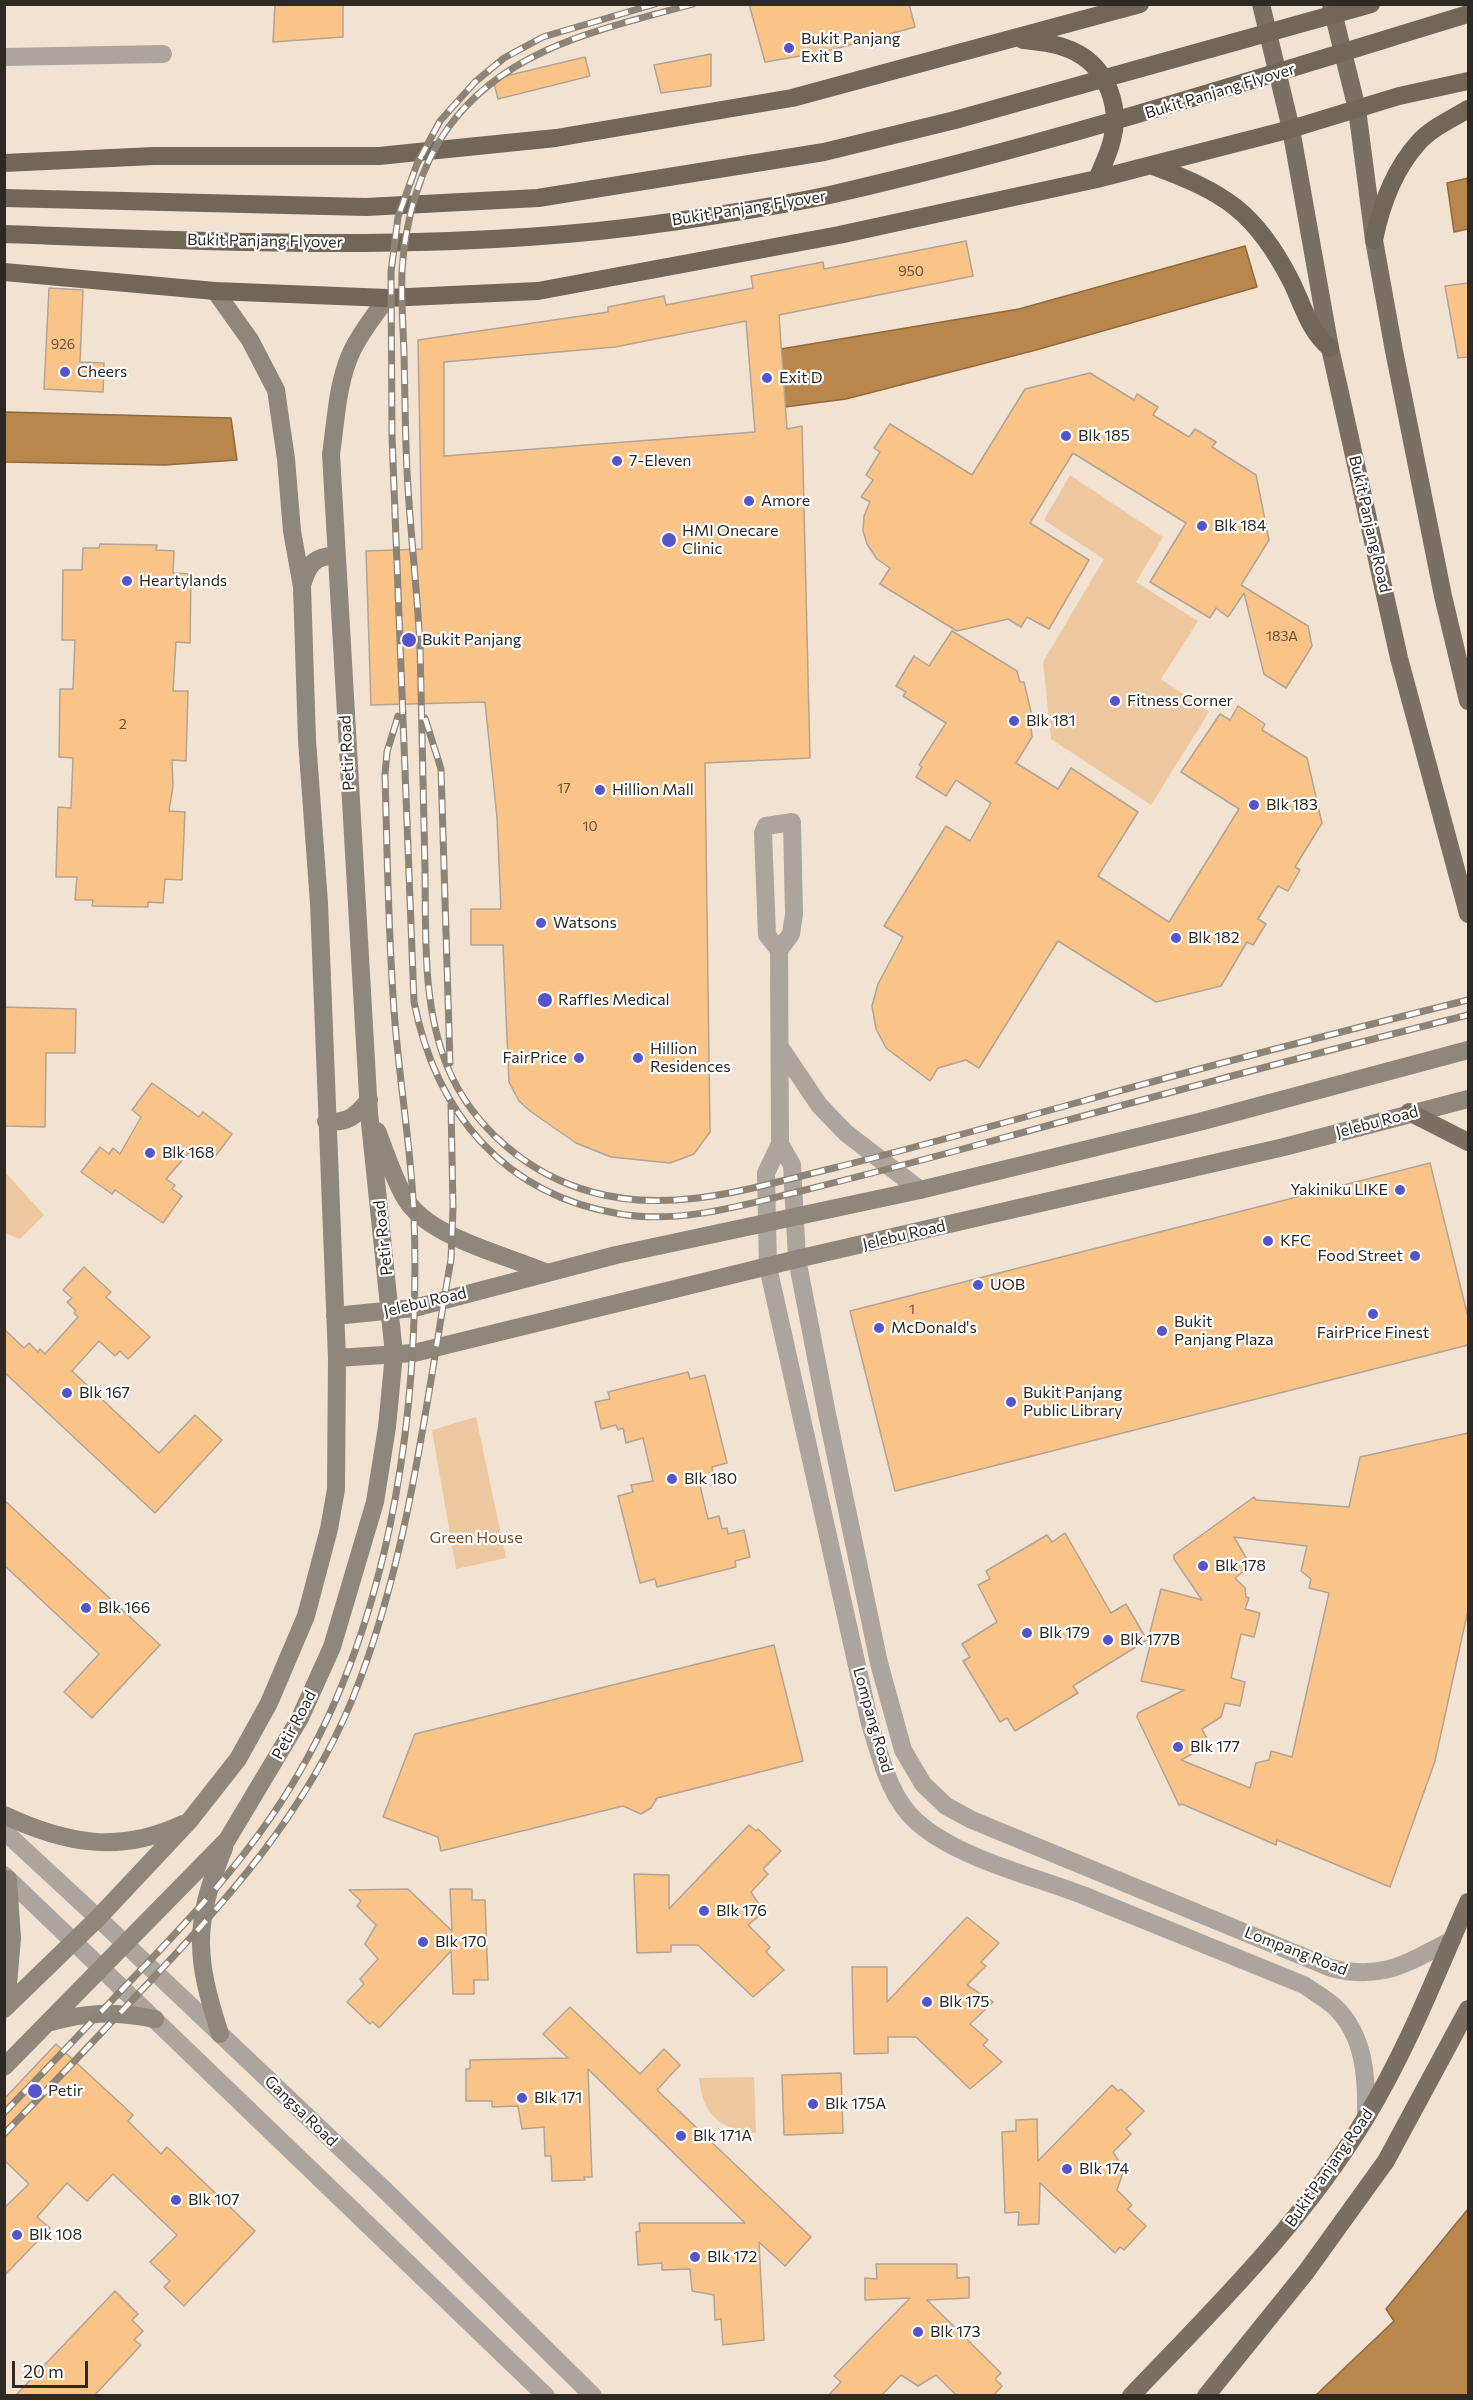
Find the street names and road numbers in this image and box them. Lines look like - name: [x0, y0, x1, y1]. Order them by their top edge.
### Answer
- street label: Bukit Panjang Flyover: [1143, 59, 1297, 123]
- street label: Bukit Panjang Flyover: [671, 186, 827, 230]
- street label: Bukit Panjang Flyover: [187, 230, 343, 252]
- street label: Bukit Panjang Road: [1345, 454, 1395, 594]
- street label: Petir Road: [335, 715, 359, 791]
- street label: Jelebu Road: [1334, 1102, 1420, 1142]
- street label: Petir Road: [370, 1199, 396, 1277]
- street label: Jelebu Road: [861, 1216, 947, 1254]
- street label: Jelebu Road: [382, 1283, 468, 1321]
- street label: Lompang Road: [849, 1665, 897, 1775]
- street label: Petir Road: [268, 1687, 320, 1763]
- street label: Lompang Road: [1242, 1923, 1350, 1979]
- street label: Gangsa Road: [261, 2071, 341, 2151]
- street label: Bukit Panjang Road: [1281, 2105, 1377, 2231]

